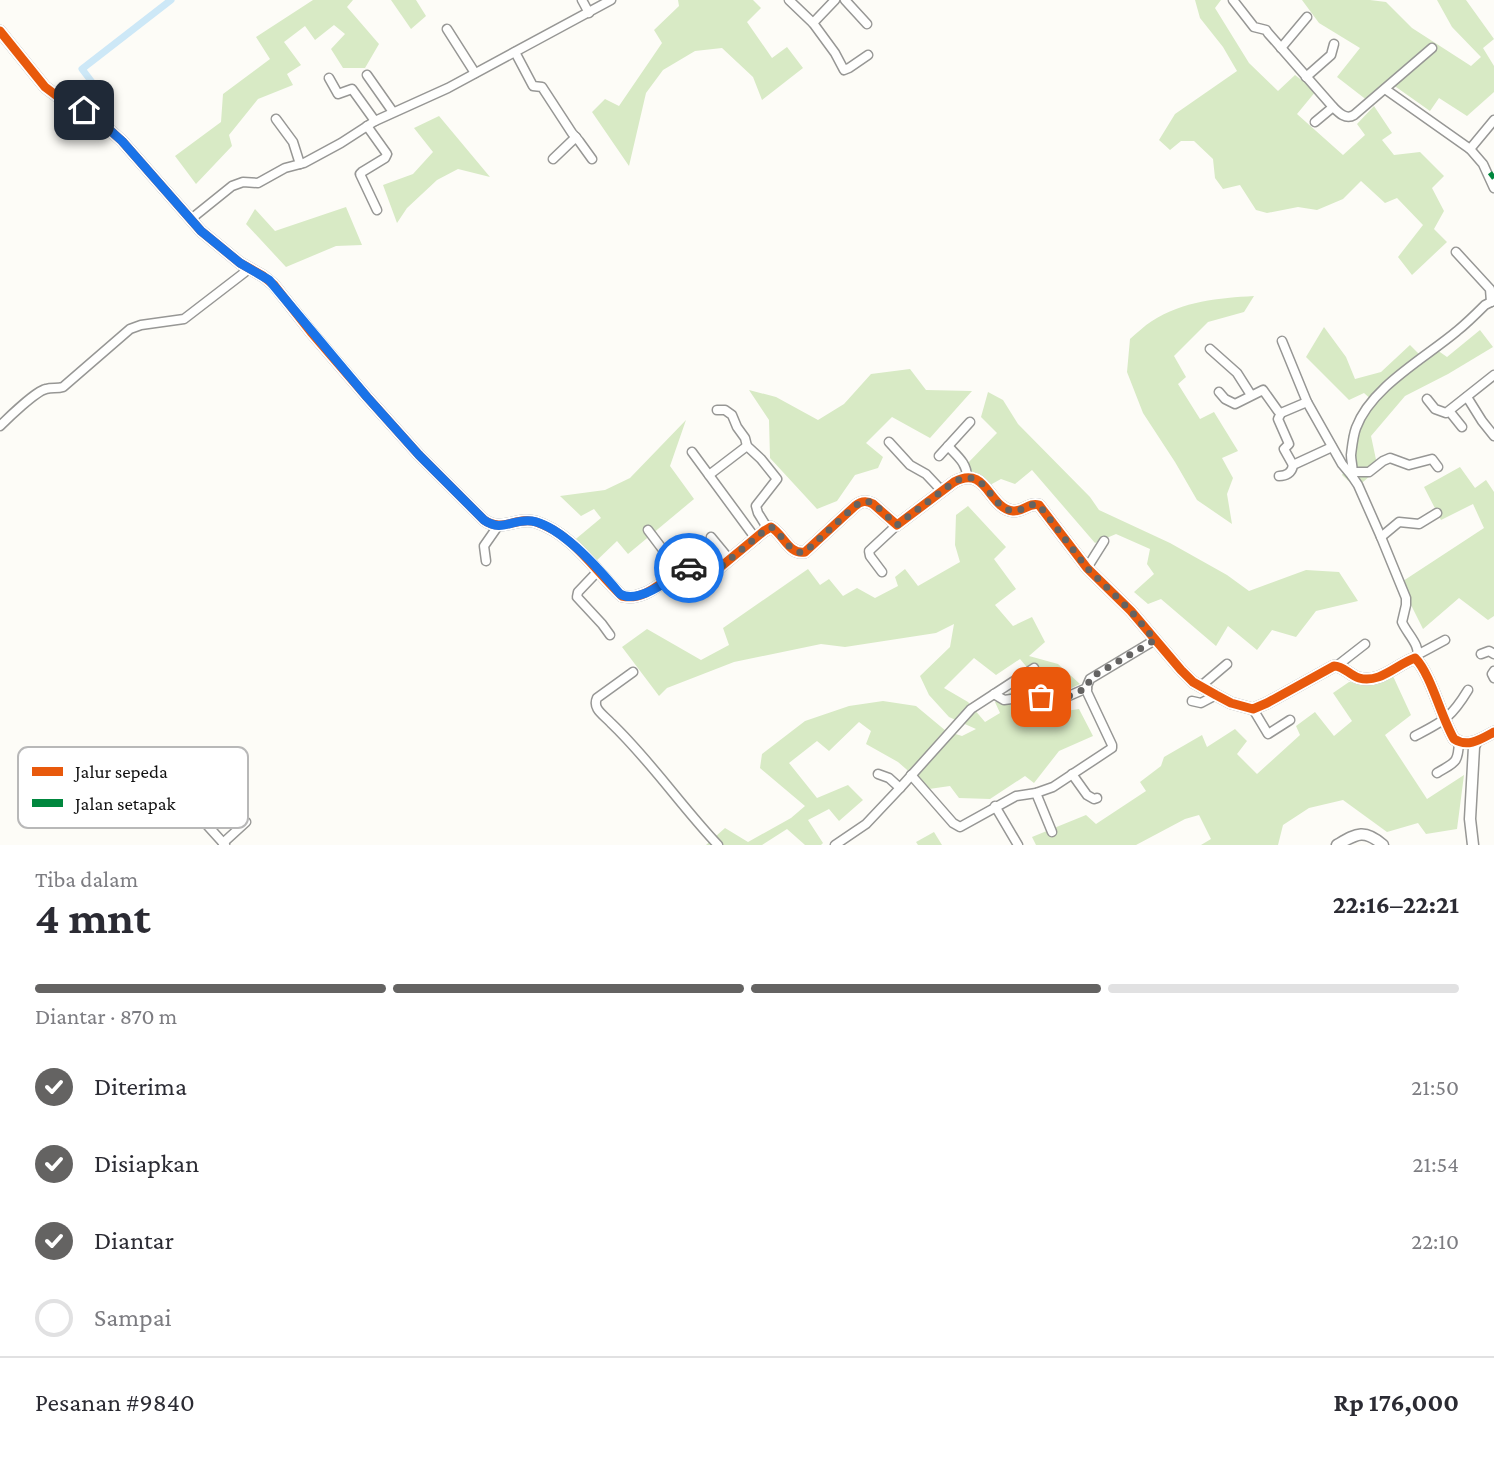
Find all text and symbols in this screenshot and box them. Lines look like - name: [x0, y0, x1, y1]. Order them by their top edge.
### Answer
- pin: [54, 80, 114, 140]
- icon: home: [65, 91, 103, 129]
- courier: [654, 533, 724, 603]
- icon: car: [670, 549, 708, 587]
- pin: [1011, 667, 1071, 727]
- icon: bag: [1022, 678, 1060, 716]
- legend: [18, 747, 248, 828]
- text: Jalur sepeda: [73, 761, 168, 782]
- text: Jalan setapak: [73, 793, 177, 814]
- text: Tiba dalam: [35, 866, 138, 892]
- text: 22:16–22:21: [1333, 890, 1459, 919]
- text: 4 mnt: [35, 892, 151, 943]
- text: Diantar · 870 m: [35, 1003, 177, 1029]
- icon: check: [35, 1068, 73, 1106]
- text: Diterima: [94, 1072, 187, 1101]
- text: 21:50: [1411, 1074, 1459, 1100]
- icon: check: [35, 1145, 73, 1183]
- text: Disiapkan: [94, 1149, 199, 1178]
- text: 21:54: [1413, 1151, 1459, 1177]
- icon: check: [35, 1222, 73, 1260]
- text: Diantar: [94, 1226, 174, 1255]
- text: 22:10: [1411, 1228, 1459, 1254]
- text: Sampai: [94, 1303, 172, 1332]
- text: Pesanan #9840: [35, 1388, 195, 1417]
- text: Rp 176,000: [1334, 1388, 1459, 1417]

